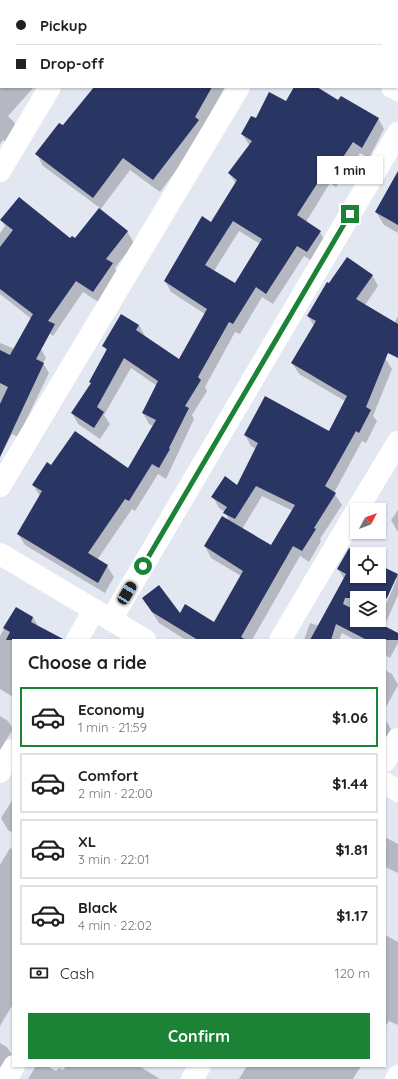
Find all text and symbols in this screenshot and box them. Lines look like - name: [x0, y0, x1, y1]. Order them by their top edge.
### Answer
- text: Pickup: [40, 16, 87, 35]
- text: Drop-off: [40, 54, 104, 73]
- callout: 1 min: [317, 156, 383, 184]
- text: 1 min: [334, 162, 366, 178]
- route end: [341, 205, 359, 223]
- north arrow: [350, 503, 386, 539]
- map controls: [350, 503, 386, 627]
- button: locate: [350, 547, 386, 583]
- route start: [134, 557, 152, 575]
- car: [116, 580, 138, 606]
- button: layers: [350, 591, 386, 627]
- text: Choose a ride: [28, 651, 147, 674]
- icon: car: [30, 699, 66, 735]
- text: Economy: [78, 700, 145, 719]
- text: $1.06: [332, 708, 368, 727]
- text: 1 min · 21:59: [78, 719, 147, 735]
- icon: car: [30, 765, 66, 801]
- text: Comfort: [78, 766, 139, 785]
- text: $1.44: [332, 774, 368, 793]
- text: 2 min · 22:00: [78, 785, 153, 801]
- icon: car: [30, 831, 66, 867]
- text: XL: [78, 832, 96, 851]
- text: $1.81: [335, 840, 368, 859]
- text: 3 min · 22:01: [78, 851, 150, 867]
- icon: car: [30, 897, 66, 933]
- text: Black: [78, 898, 118, 917]
- text: $1.17: [336, 906, 368, 925]
- text: 4 min · 22:02: [78, 917, 152, 933]
- icon: cash: [28, 962, 50, 984]
- text: Cash: [60, 964, 94, 983]
- text: 120 m: [335, 965, 370, 981]
- button: Confirm: [28, 1013, 370, 1059]

